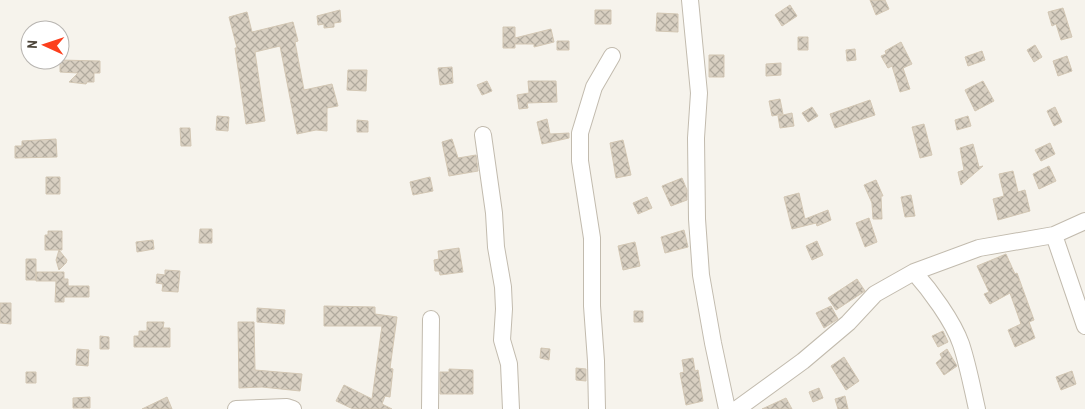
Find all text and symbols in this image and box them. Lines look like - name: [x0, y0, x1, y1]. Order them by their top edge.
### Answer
- north arrow: [20, 20, 70, 70]
- text: N: [23, 40, 41, 49]

